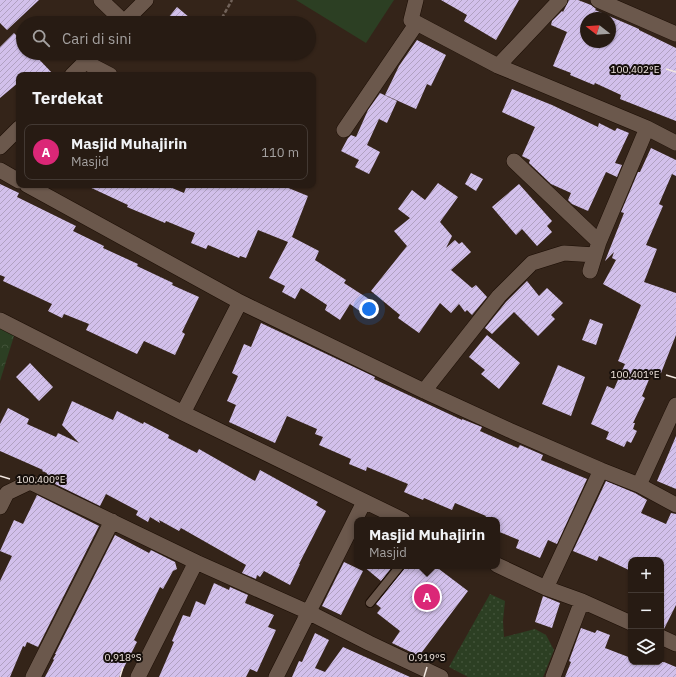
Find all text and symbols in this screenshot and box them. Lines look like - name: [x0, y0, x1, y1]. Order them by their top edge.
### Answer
- north arrow: [580, 12, 616, 48]
- search box: [16, 16, 316, 60]
- icon: search: [30, 27, 52, 49]
- text: Cari di sini: [62, 29, 131, 48]
- text: 100.402°E: [610, 63, 660, 76]
- text: Terdekat: [32, 87, 103, 109]
- text: Masjid Muhajirin: [71, 134, 187, 153]
- text: A: [42, 144, 50, 161]
- text: 110 m: [261, 144, 299, 161]
- text: Masjid: [71, 153, 109, 170]
- your location: [359, 299, 379, 319]
- text: 100.401°E: [610, 368, 660, 381]
- text: 100.400°E: [16, 473, 66, 486]
- popup: [354, 517, 500, 569]
- text: Masjid Muhajirin: [369, 525, 485, 544]
- text: Masjid: [369, 544, 407, 561]
- map controls: [628, 557, 664, 665]
- button: +: [628, 557, 664, 593]
- pin: A: [414, 582, 440, 612]
- button: −: [628, 593, 664, 629]
- button: layers: [628, 629, 664, 665]
- text: 0.918°S: [104, 651, 142, 664]
- text: 0.919°S: [408, 651, 446, 664]

